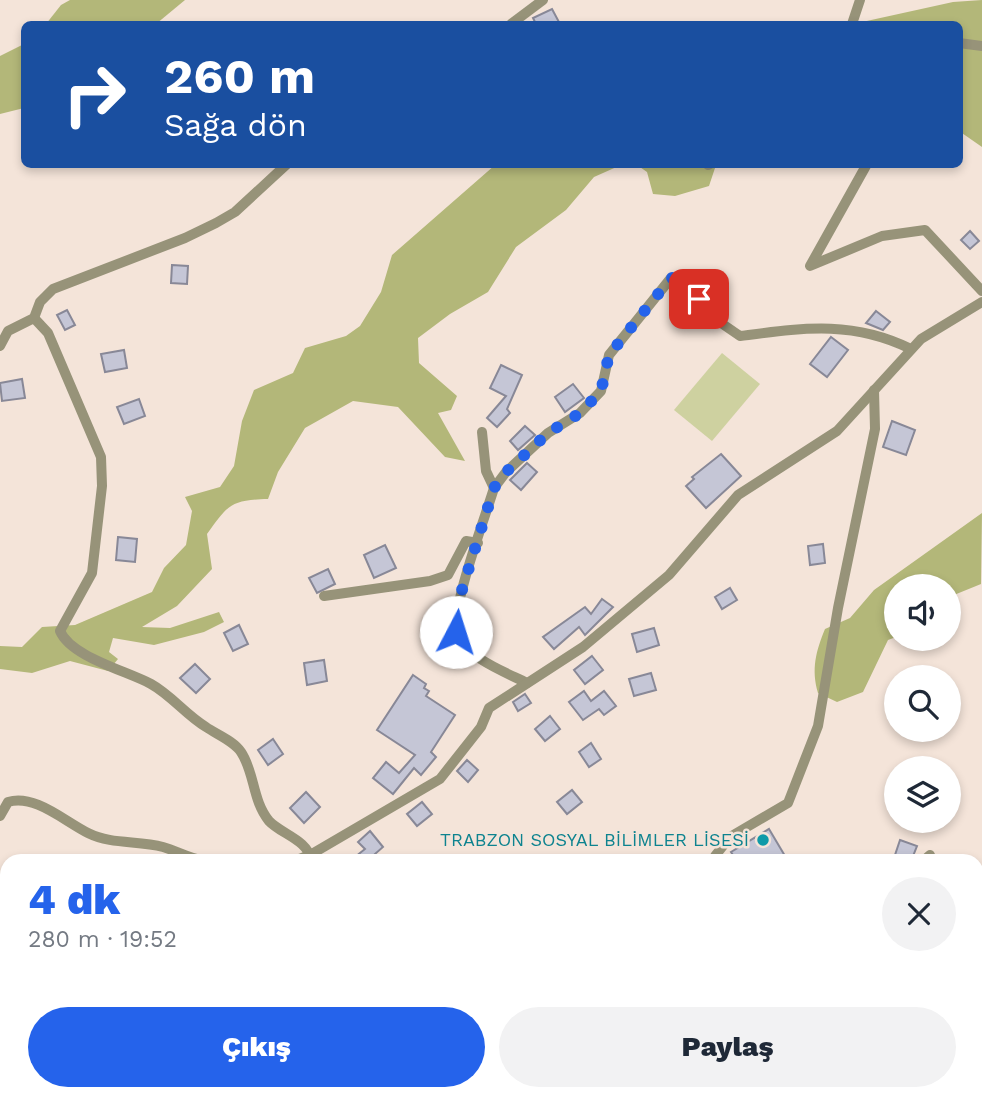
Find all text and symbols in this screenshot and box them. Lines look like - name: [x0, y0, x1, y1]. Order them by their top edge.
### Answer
- text: 260 m: [164, 47, 315, 105]
- icon: right: [49, 49, 140, 140]
- text: Sağa dön: [164, 106, 307, 144]
- pin: [669, 269, 729, 329]
- icon: arrive: [680, 280, 718, 318]
- map controls: [884, 574, 961, 833]
- button: sound: [884, 574, 961, 651]
- position arrow: [419, 595, 493, 669]
- button: search: [884, 665, 961, 742]
- button: layers: [884, 756, 961, 833]
- place label: TRABZON SOSYAL BİLİMLER LİSESİ: [440, 829, 749, 850]
- marker: TRABZON SOSYAL BİLİMLER LİSESİ: [755, 832, 771, 848]
- text: 4 dk: [28, 875, 120, 924]
- button: close: [882, 877, 956, 951]
- text: 280 m · 19:52: [28, 926, 177, 953]
- button: Çıkış: [28, 1007, 485, 1087]
- button: Paylaş: [499, 1007, 956, 1087]

